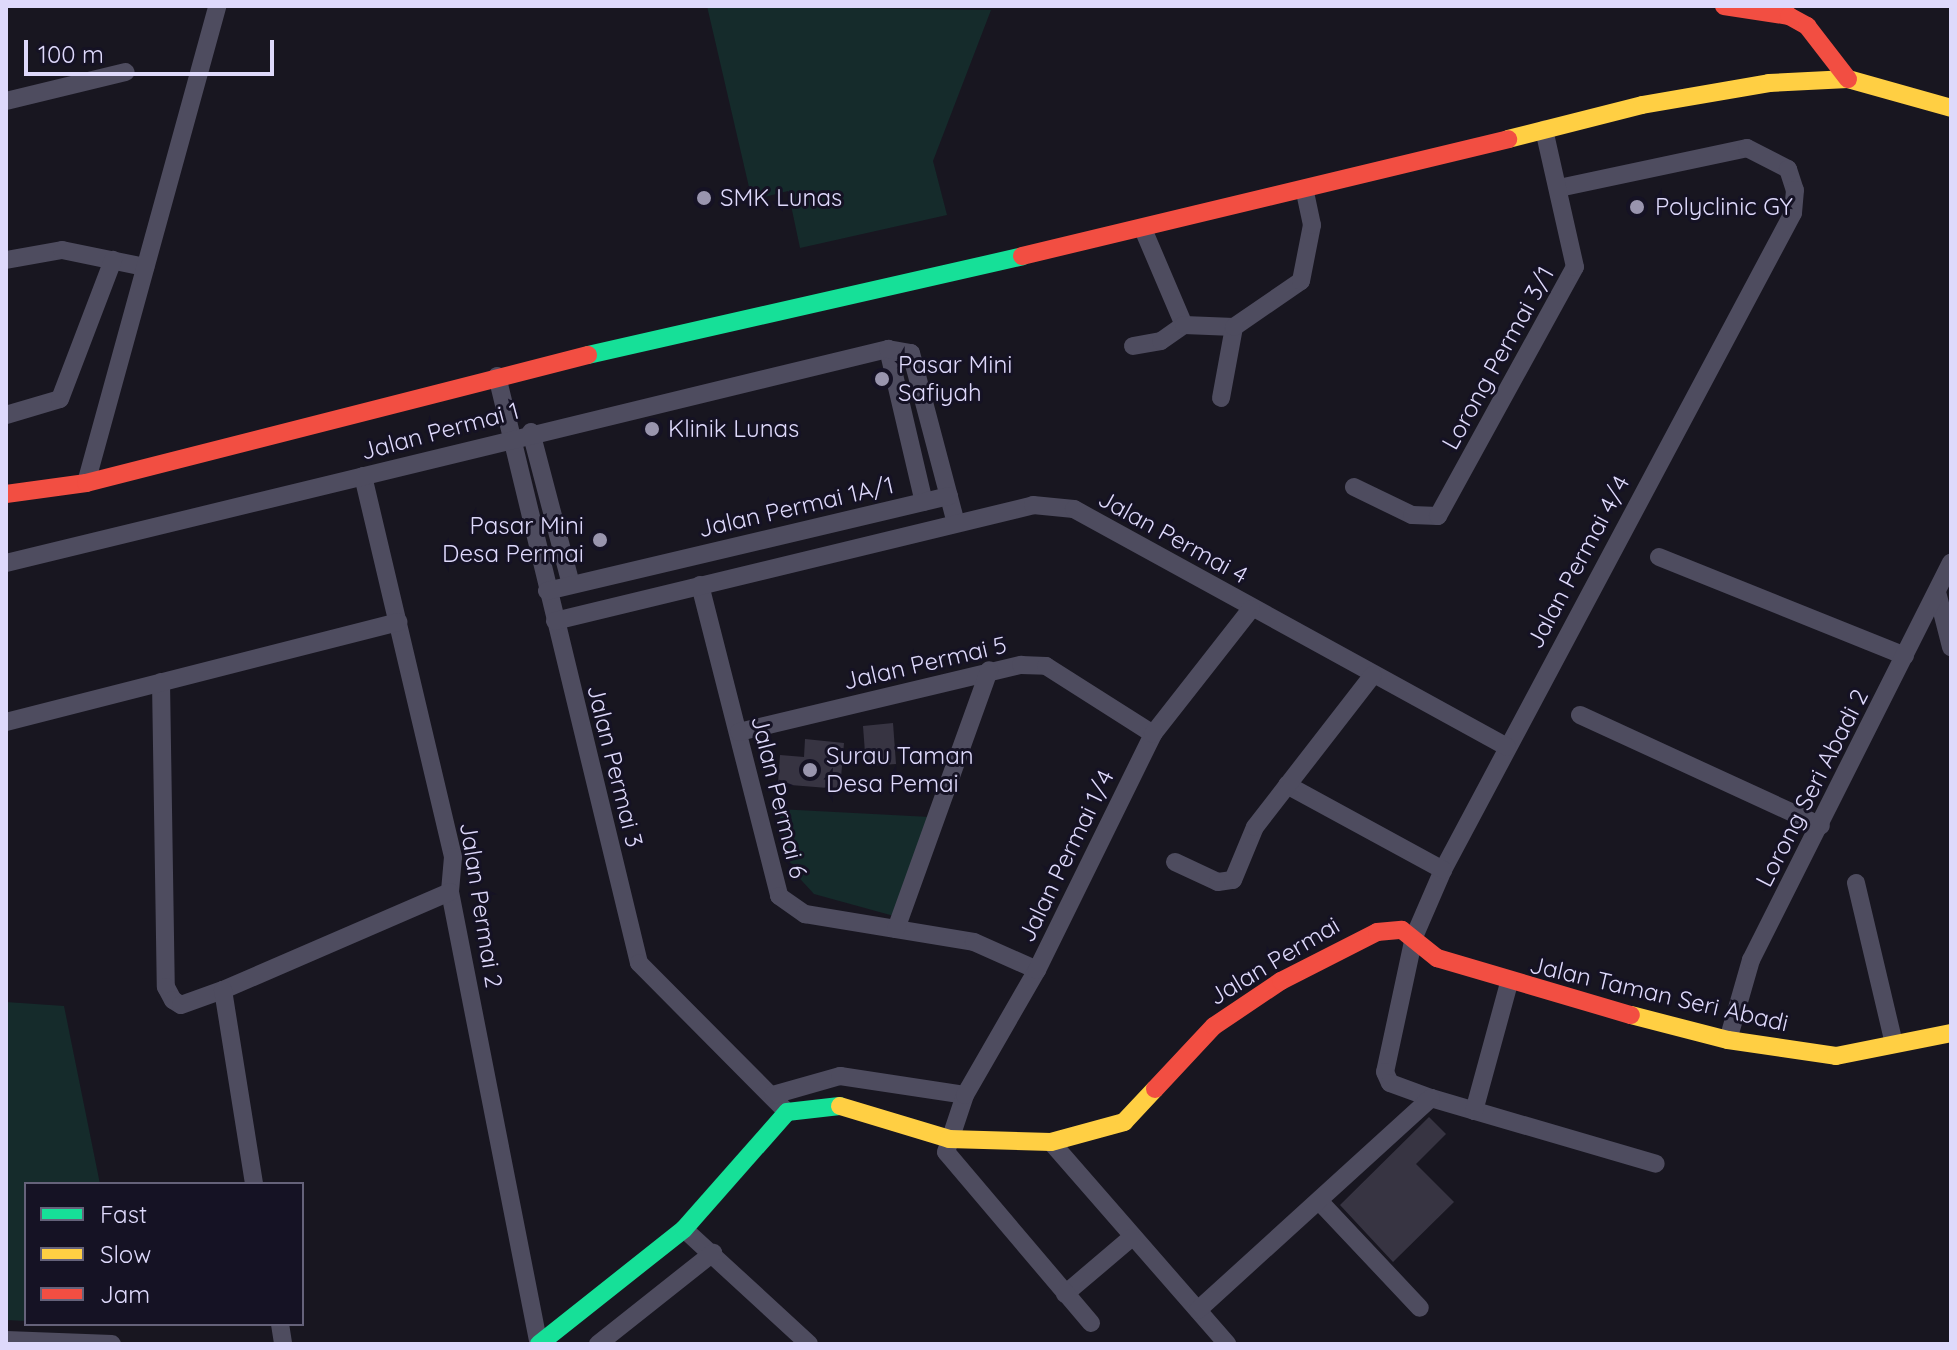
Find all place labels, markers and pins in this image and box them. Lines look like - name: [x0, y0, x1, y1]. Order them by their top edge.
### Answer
- place label: SMK Lunas: [720, 184, 842, 212]
- marker: SMK Lunas: [695, 189, 713, 207]
- place label: Polyclinic GY: [1655, 193, 1793, 221]
- marker: Polyclinic GY: [1626, 196, 1648, 218]
- place label: Pasar Mini Safiyah: [898, 351, 1013, 407]
- marker: Pasar Mini Safiyah: [873, 370, 891, 388]
- place label: Klinik Lunas: [668, 415, 799, 443]
- marker: Klinik Lunas: [643, 420, 661, 438]
- place label: Pasar Mini Desa Permai: [442, 512, 584, 568]
- marker: Pasar Mini Desa Permai: [591, 531, 609, 549]
- place label: Surau Taman Desa Pemai: [826, 742, 974, 798]
- marker: Surau Taman Desa Pemai: [801, 761, 819, 779]

